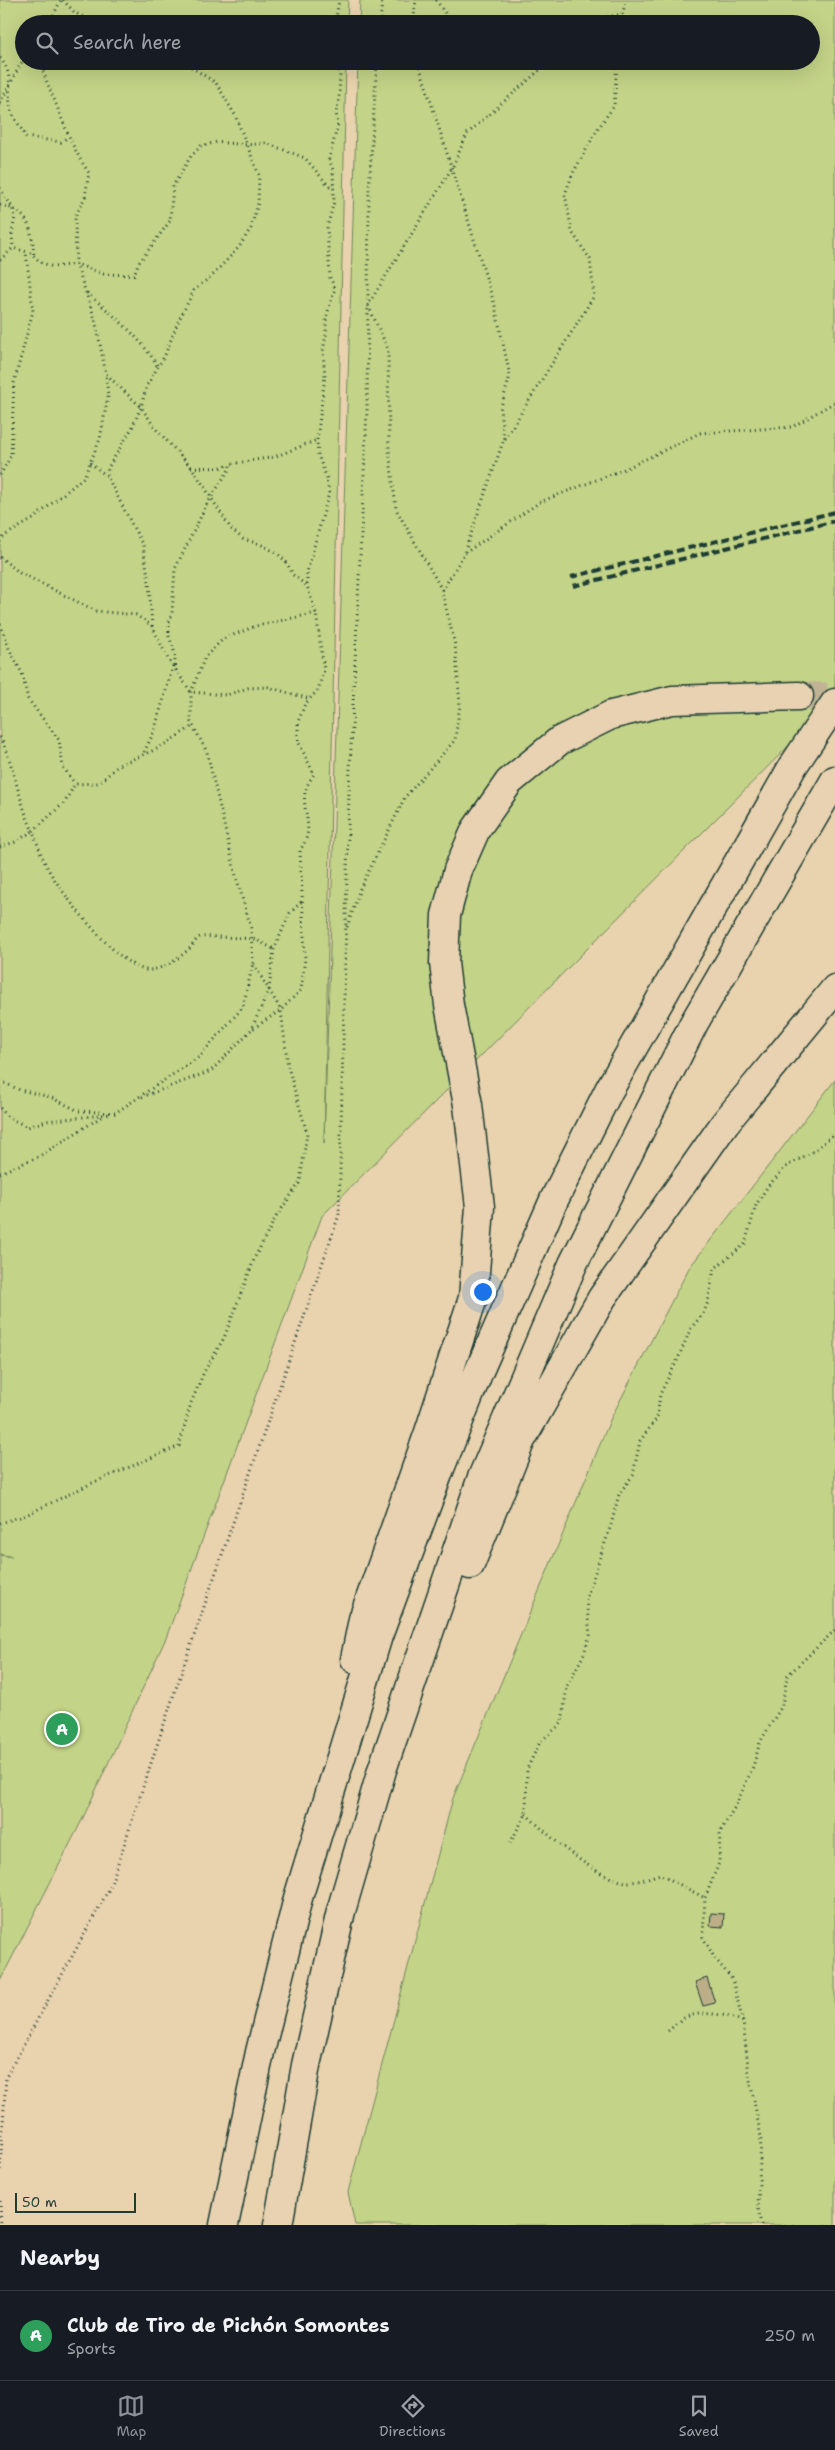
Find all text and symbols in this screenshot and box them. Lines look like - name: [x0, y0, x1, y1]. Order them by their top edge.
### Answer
- search box: [15, 15, 820, 70]
- icon: search: [33, 29, 61, 57]
- text: Search here: [73, 30, 182, 55]
- your location: [470, 1279, 496, 1305]
- pin: A: [46, 1710, 78, 1748]
- scale bar: [15, 2190, 136, 2213]
- text: 50 m: [22, 2193, 57, 2211]
- text: Nearby: [20, 2244, 100, 2272]
- text: Club de Tiro de Pichón Somontes: [67, 2313, 390, 2338]
- text: A: [30, 2325, 42, 2346]
- text: 250 m: [764, 2325, 815, 2346]
- text: Sports: [67, 2338, 116, 2359]
- tab: Map: [116, 2392, 146, 2440]
- tab: Directions: [379, 2392, 446, 2440]
- tab: Saved: [679, 2392, 719, 2440]

